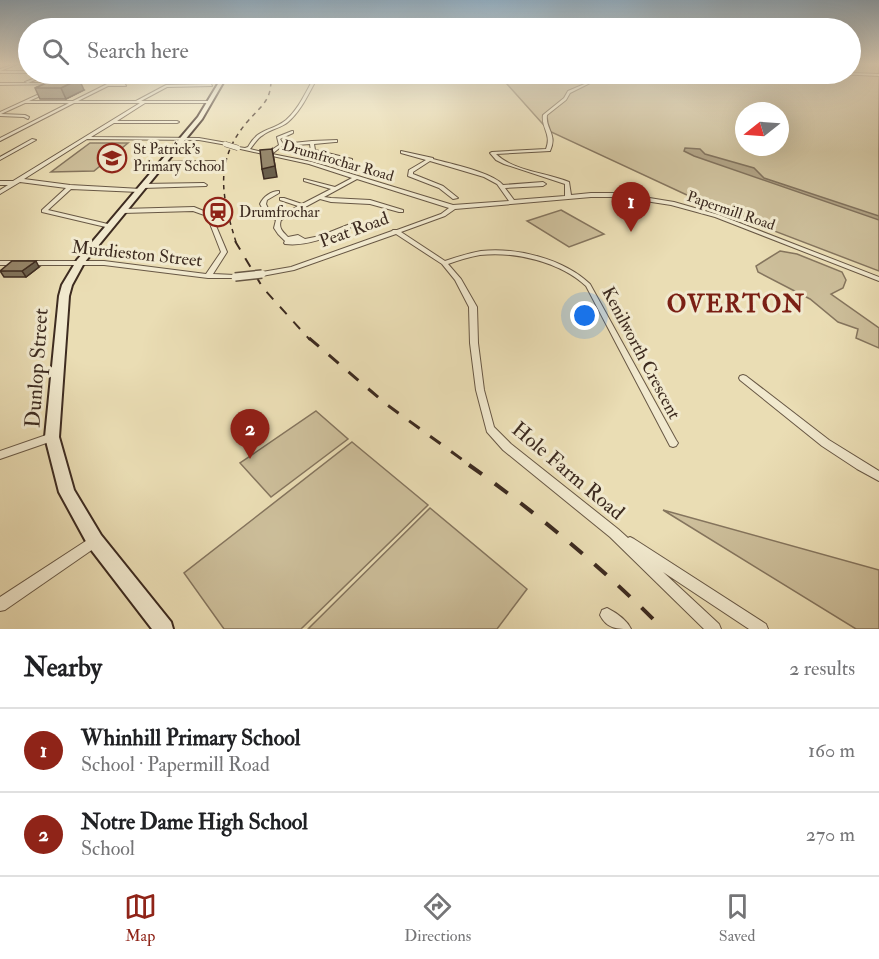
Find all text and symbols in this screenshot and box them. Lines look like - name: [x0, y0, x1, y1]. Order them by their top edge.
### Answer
- search box: [18, 18, 861, 84]
- icon: search: [39, 35, 72, 68]
- text: Search here: [87, 37, 189, 65]
- north arrow: [735, 102, 789, 156]
- street label: Drumfrochar Road: [280, 136, 396, 186]
- place label: St Patrick's Primary School: [133, 140, 225, 176]
- school or university icon: St Patrick's Primary School: [96, 142, 128, 174]
- pin: 1: [612, 182, 650, 232]
- street label: Papermill Road: [684, 187, 778, 236]
- station icon: Drumfrochar: [202, 196, 234, 228]
- place label: Drumfrochar: [239, 203, 320, 222]
- street label: Peat Road: [316, 207, 392, 253]
- street label: Murdieston Street: [71, 236, 204, 272]
- street label: Kenilworth Crescent: [596, 283, 686, 423]
- district label: OVERTON: [667, 289, 805, 320]
- your location: [570, 301, 599, 330]
- street label: Dunlop Street: [19, 307, 55, 429]
- pin: 2: [230, 410, 270, 459]
- street label: Hole Farm Road: [506, 416, 630, 526]
- text: Nearby: [24, 652, 102, 684]
- text: 2 results: [789, 656, 855, 681]
- text: Whinhill Primary School: [81, 724, 300, 752]
- text: 1: [40, 738, 47, 763]
- text: 160 m: [808, 738, 855, 763]
- text: School · Papermill Road: [81, 752, 270, 777]
- text: Notre Dame High School: [81, 808, 308, 836]
- text: 2: [38, 822, 49, 847]
- text: 270 m: [806, 822, 855, 847]
- text: School: [81, 836, 135, 861]
- tab: Map: [124, 890, 157, 946]
- tab: Directions: [404, 890, 471, 946]
- tab: Saved: [719, 890, 755, 946]

